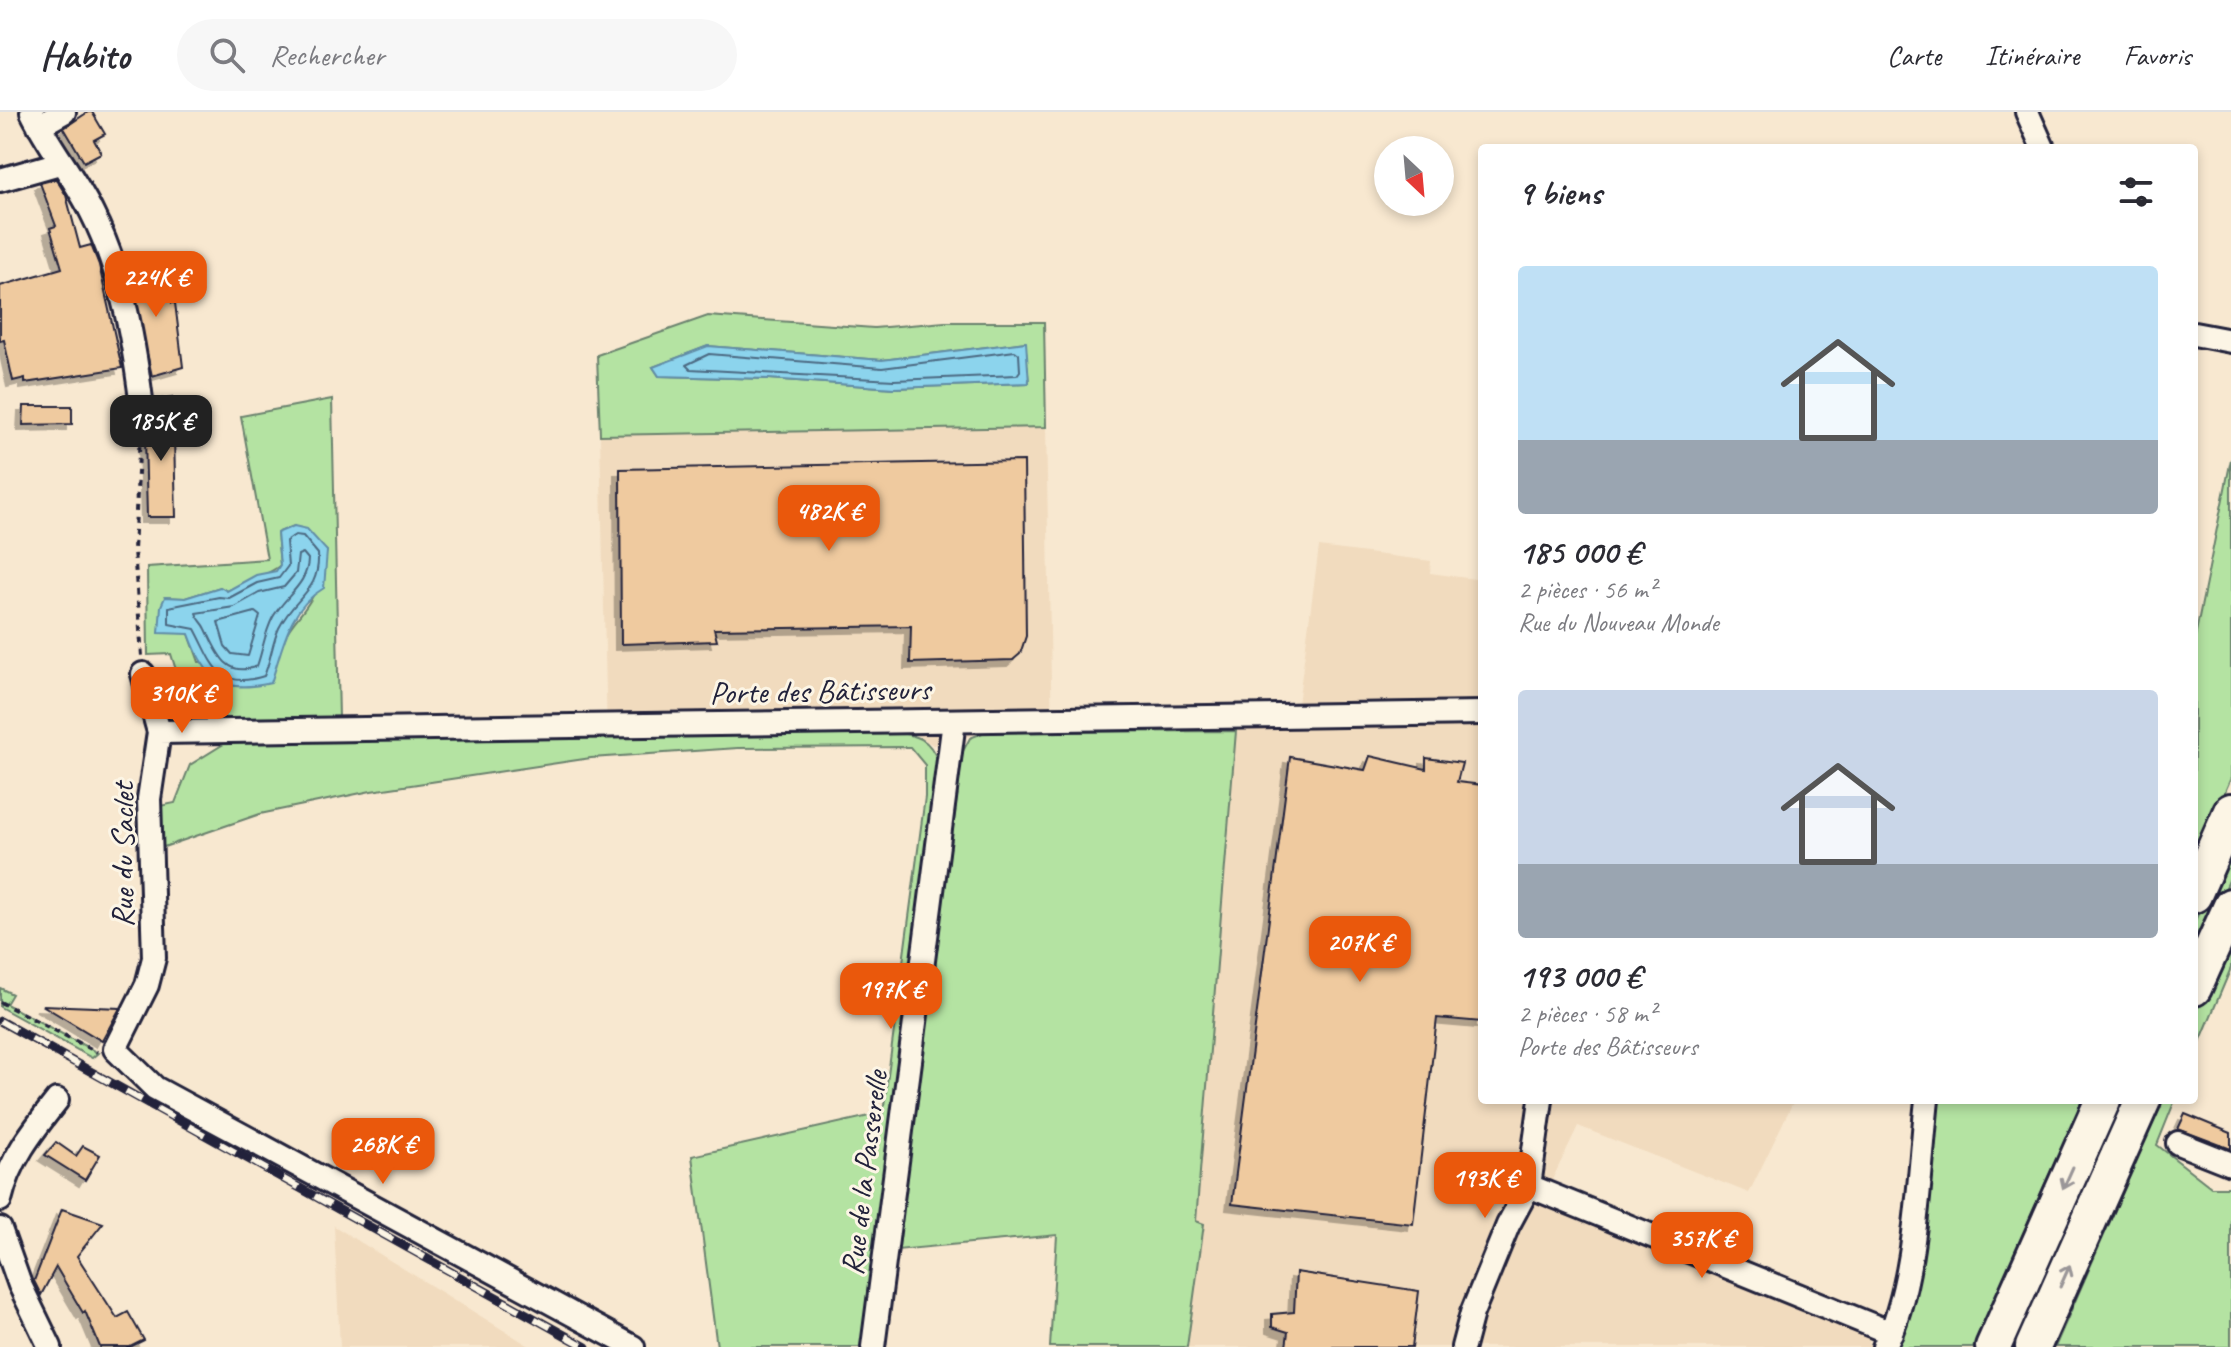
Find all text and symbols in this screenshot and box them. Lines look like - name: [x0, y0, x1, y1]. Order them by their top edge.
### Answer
- search box: [177, 19, 737, 91]
- text: Habito: [40, 32, 129, 79]
- icon: search: [205, 33, 249, 77]
- text: Rechercher: [269, 36, 385, 74]
- text: Carte: [1887, 38, 1941, 73]
- text: Itinéraire: [1985, 38, 2079, 73]
- text: Favoris: [2123, 38, 2191, 73]
- north arrow: [1374, 136, 1454, 216]
- map controls: [1374, 136, 1454, 216]
- icon: filters: [2114, 170, 2158, 214]
- text: 9 biens: [1518, 171, 1602, 214]
- pin: 224K €: [91, 251, 221, 319]
- text: 224K €: [123, 260, 189, 293]
- icon: home: [1766, 318, 1910, 462]
- pin: 185K €: [96, 395, 226, 463]
- text: 185K €: [128, 404, 194, 437]
- pin: 482K €: [764, 485, 894, 553]
- text: 482K €: [796, 494, 862, 527]
- text: 185 000 €: [1518, 530, 1641, 573]
- text: 2 pièces · 56 m²: [1518, 573, 1656, 606]
- text: Rue du Nouveau Monde: [1518, 606, 1719, 639]
- pin: 310K €: [117, 667, 247, 735]
- street label: Porte des Bâtisseurs: [709, 669, 933, 713]
- text: 310K €: [149, 676, 215, 709]
- icon: home: [1766, 742, 1910, 886]
- street label: Rue du Saclet: [102, 779, 143, 928]
- pin: 207K €: [1295, 916, 1425, 984]
- text: 207K €: [1327, 925, 1393, 958]
- text: 193 000 €: [1518, 954, 1641, 997]
- pin: 197K €: [826, 963, 956, 1031]
- text: 197K €: [858, 972, 924, 1005]
- text: 2 pièces · 58 m²: [1518, 997, 1656, 1030]
- text: Porte des Bâtisseurs: [1518, 1030, 1698, 1063]
- street label: Rue de la Passerelle: [831, 1066, 897, 1277]
- pin: 268K €: [318, 1118, 448, 1186]
- text: 268K €: [350, 1127, 416, 1160]
- pin: 193K €: [1420, 1152, 1550, 1220]
- text: 193K €: [1452, 1161, 1518, 1194]
- one-way arrow: [2060, 1166, 2075, 1190]
- pin: 357K €: [1637, 1212, 1767, 1280]
- text: 357K €: [1669, 1221, 1735, 1254]
- one-way arrow: [2058, 1264, 2073, 1289]

